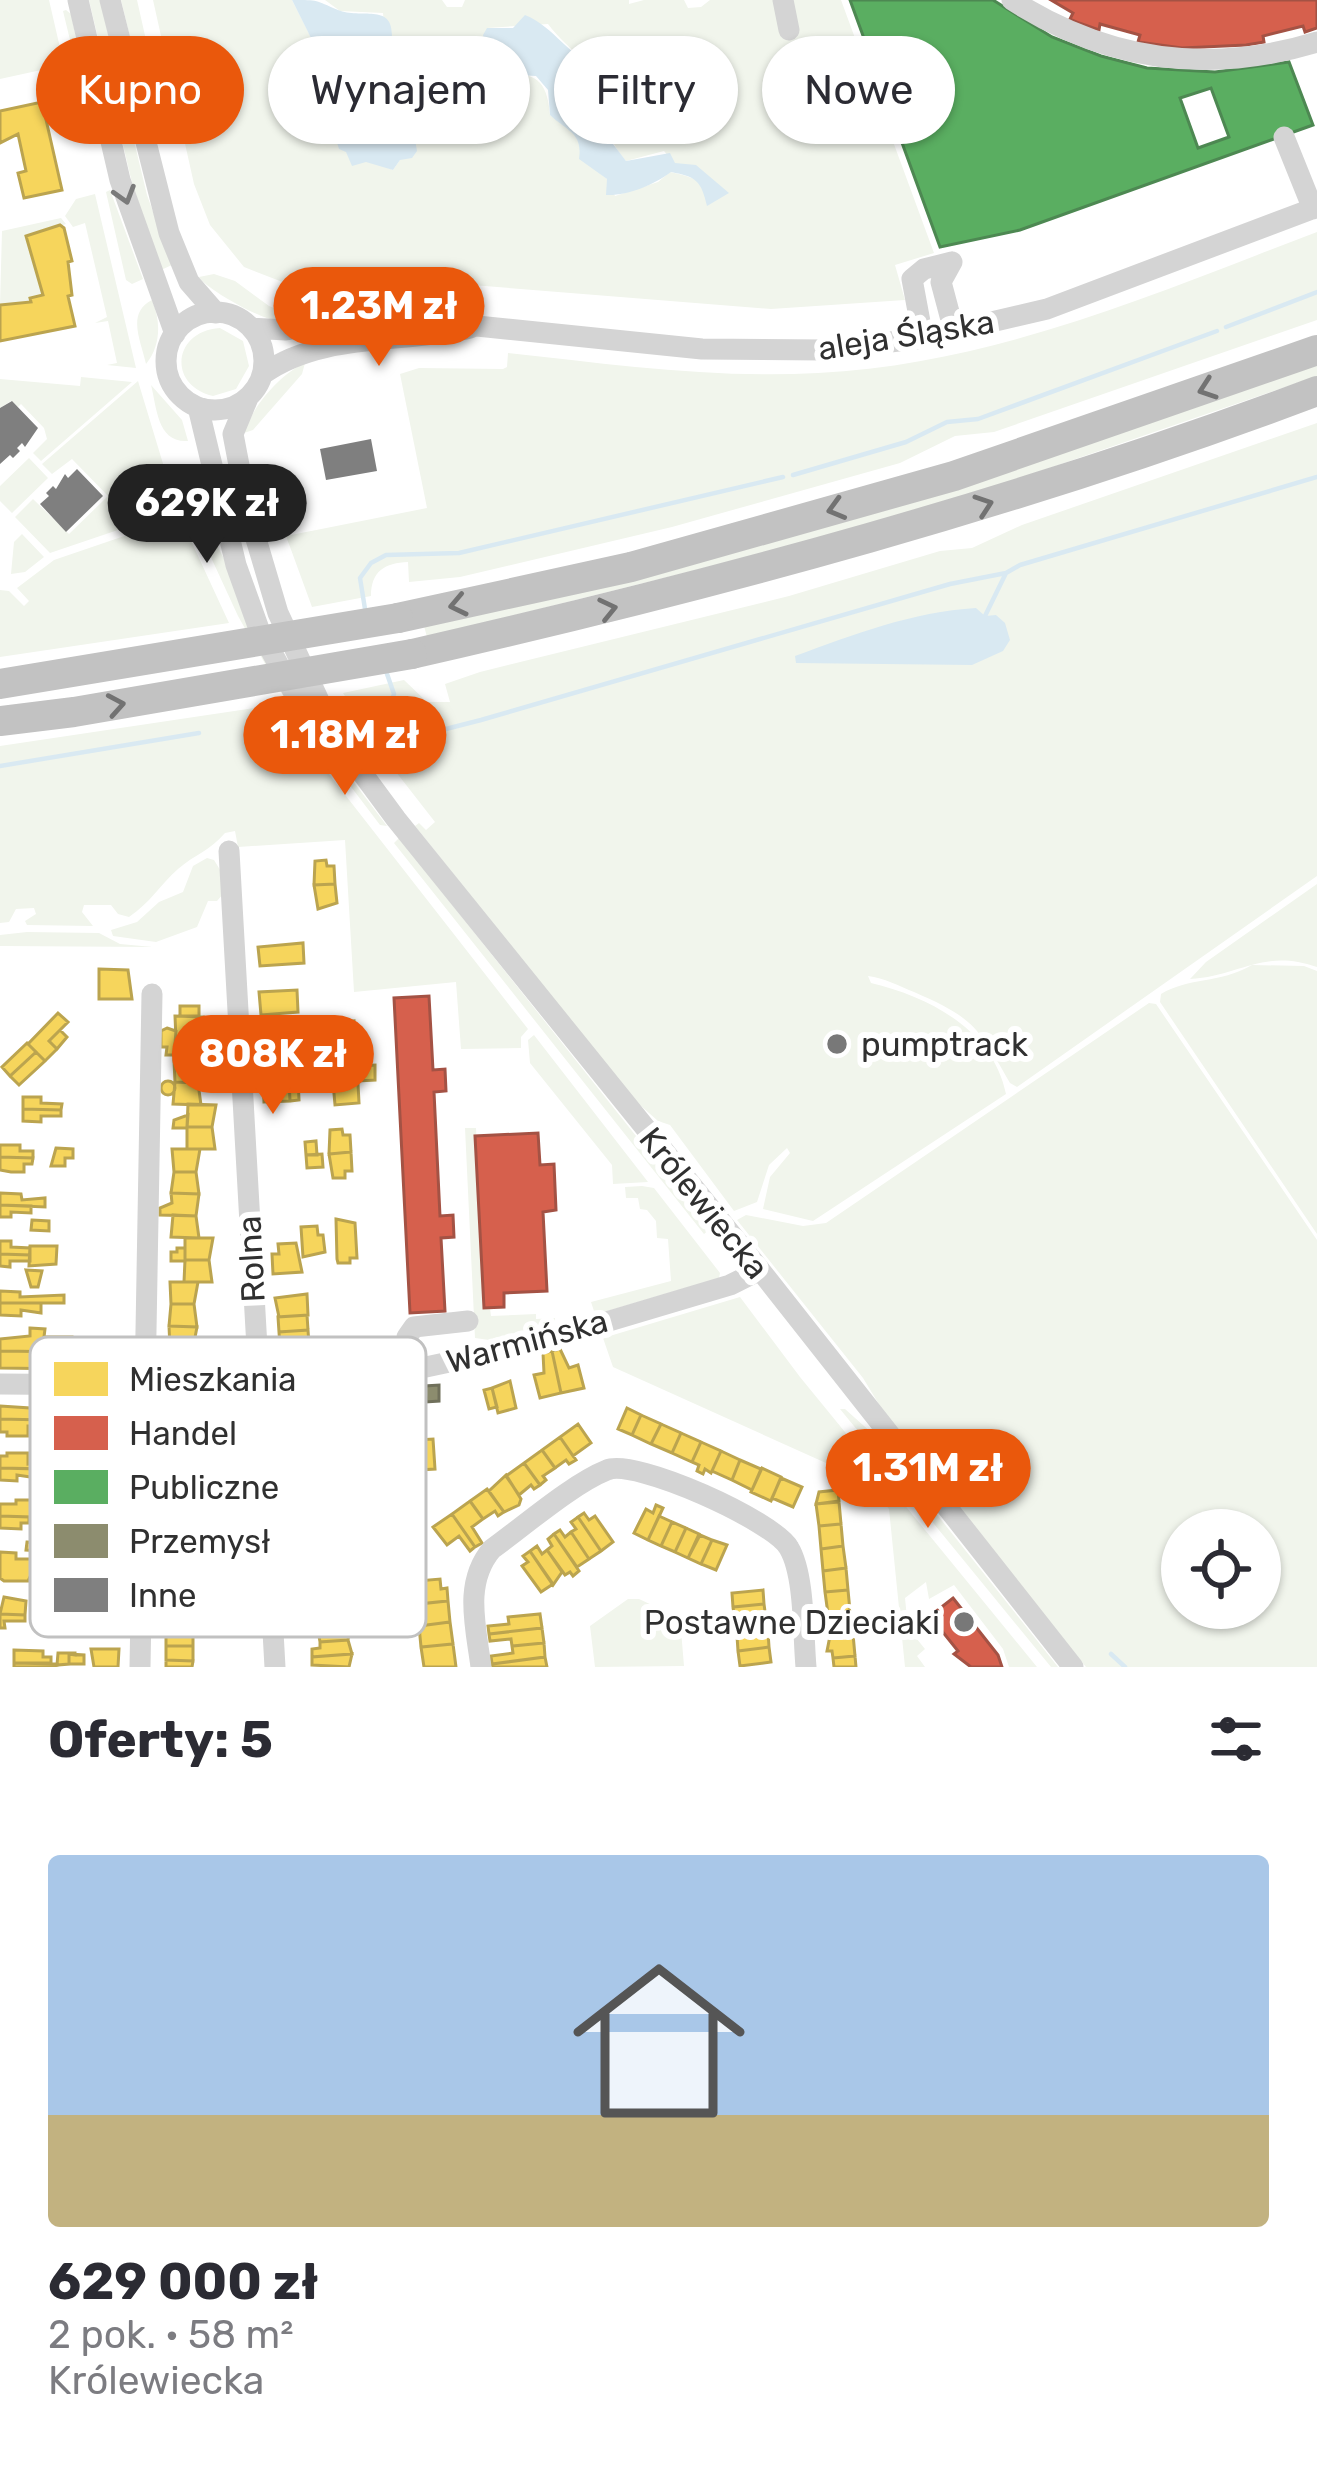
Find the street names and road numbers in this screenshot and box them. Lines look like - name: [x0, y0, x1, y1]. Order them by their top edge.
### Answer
- street label: aleja Śląska: [815, 302, 997, 368]
- street label: Królewiecka: [631, 1120, 777, 1286]
- street label: Rolna: [229, 1215, 273, 1303]
- street label: Warmińska: [442, 1301, 612, 1381]

